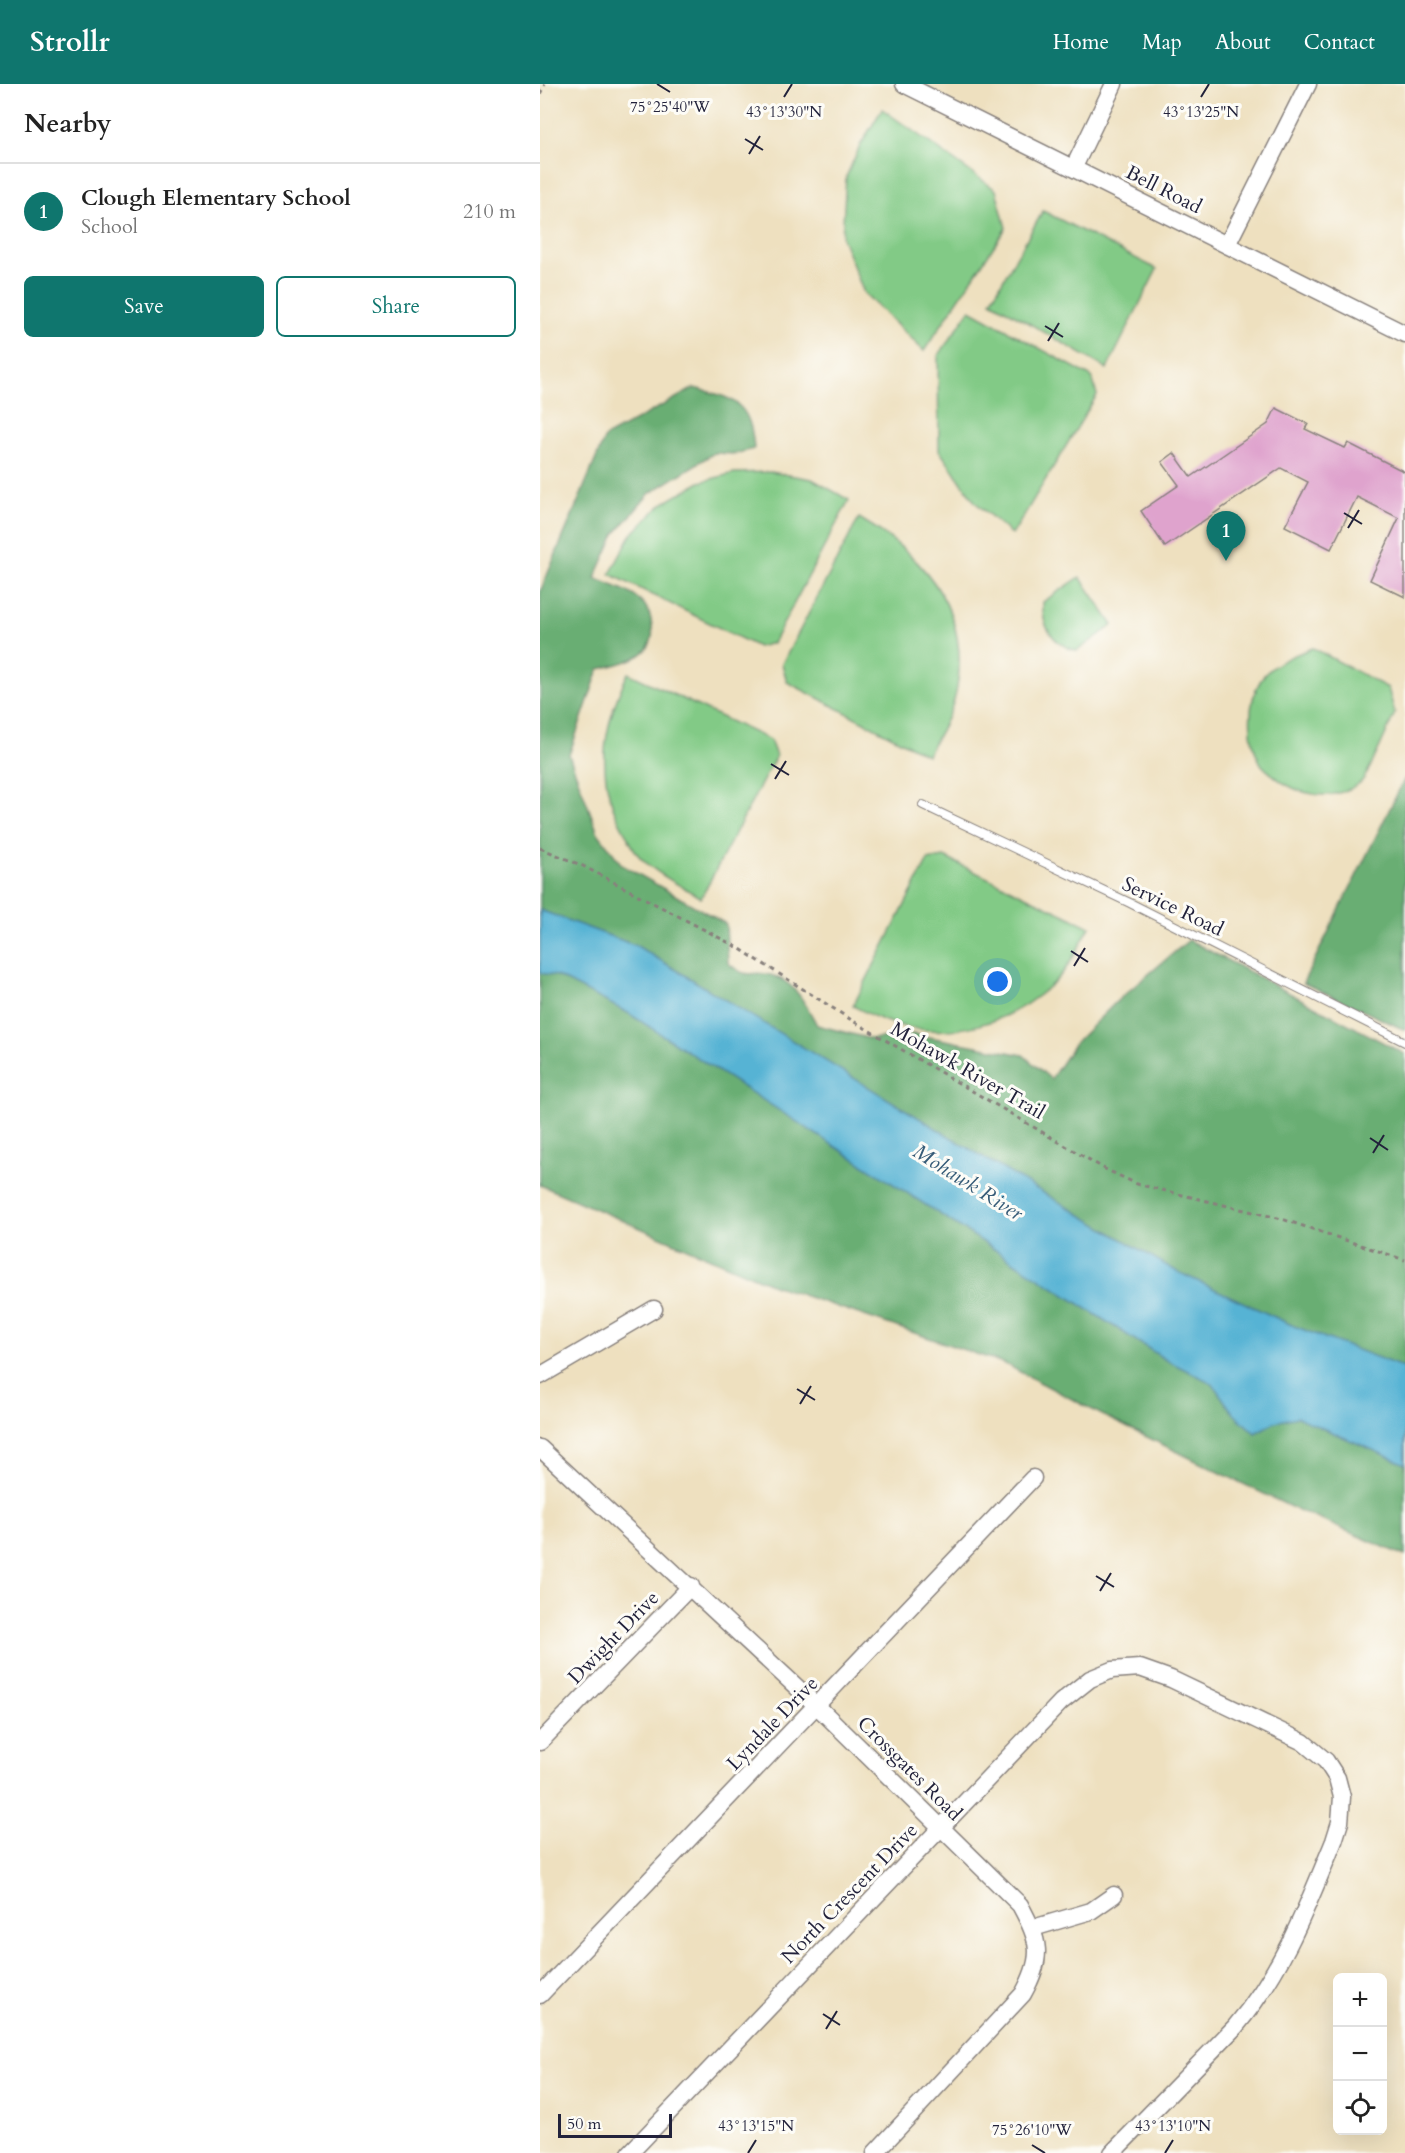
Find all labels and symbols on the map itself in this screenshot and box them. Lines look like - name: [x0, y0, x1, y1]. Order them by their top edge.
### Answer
- text: 75°25'40"W: [630, 97, 710, 117]
- text: 43°13'30"N: [746, 102, 822, 122]
- text: 43°13'25"N: [1163, 102, 1239, 122]
- street label: Bell Road: [1121, 159, 1207, 220]
- pin: 1: [1206, 512, 1246, 561]
- street label: Service Road: [1118, 870, 1228, 943]
- your location: [983, 967, 1012, 996]
- street label: Mohawk River Trail: [886, 1015, 1050, 1126]
- water label: Mohawk River: [907, 1137, 1029, 1228]
- street label: Dwight Drive: [562, 1585, 665, 1690]
- street label: Lyndale Drive: [721, 1670, 824, 1776]
- street label: Crossgates Road: [851, 1710, 968, 1827]
- street label: North Crescent Drive: [775, 1817, 924, 1970]
- scale bar: [558, 2111, 672, 2138]
- text: 43°13'15"N: [718, 2116, 794, 2136]
- text: 43°13'10"N: [1135, 2116, 1211, 2136]
- text: 75°26'10"W: [992, 2120, 1072, 2140]

